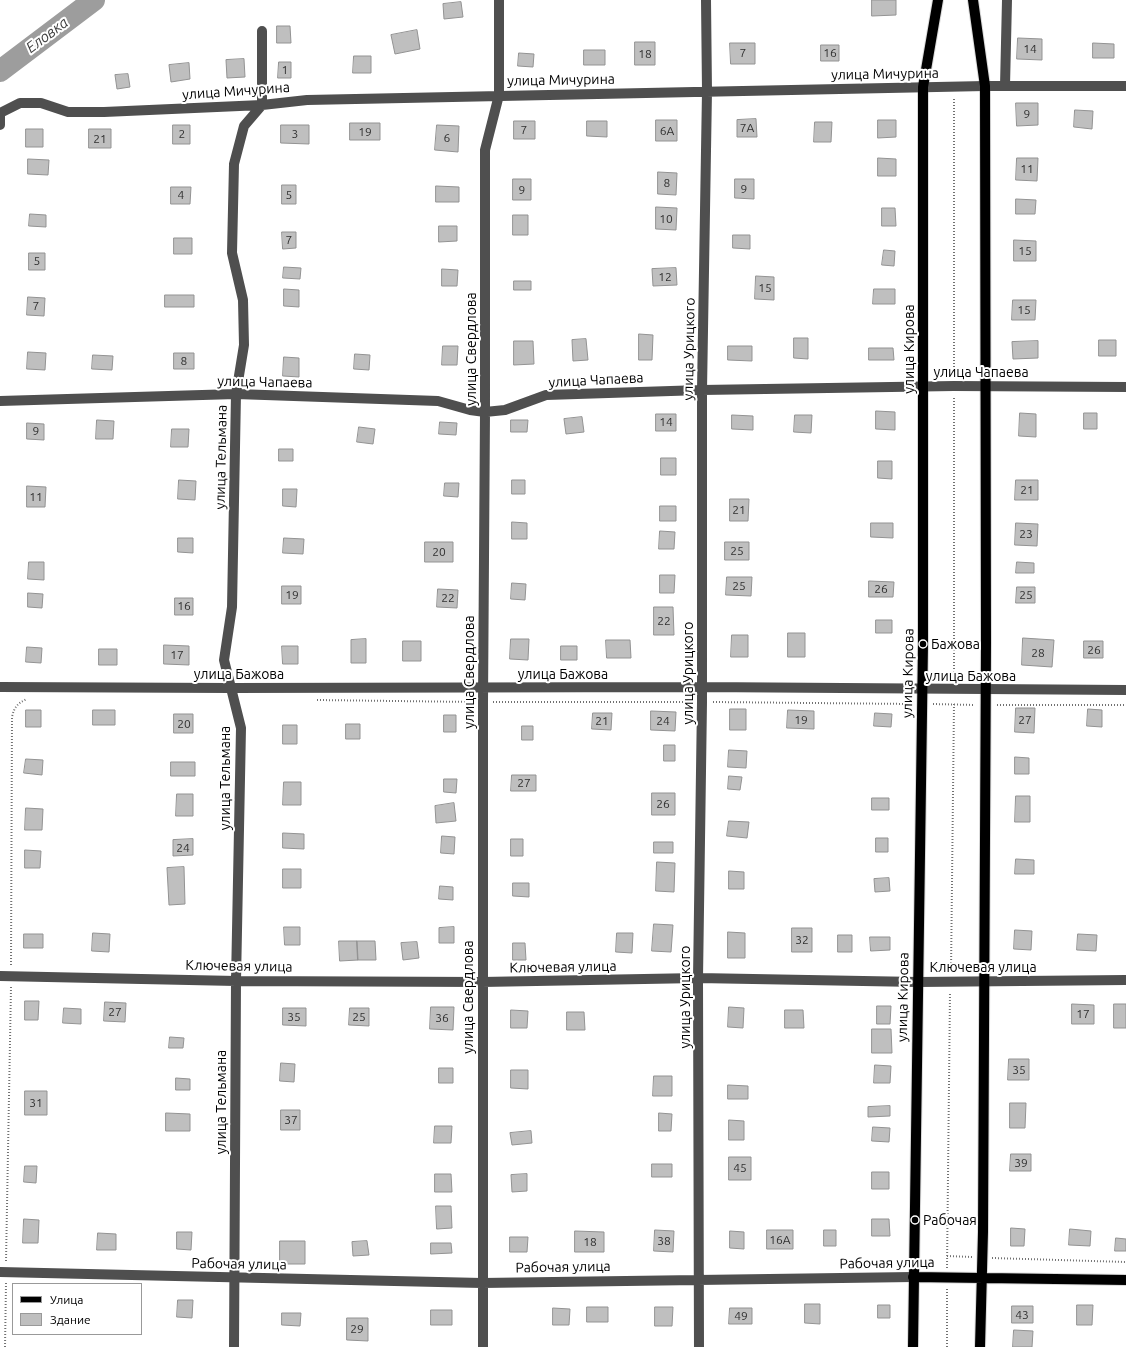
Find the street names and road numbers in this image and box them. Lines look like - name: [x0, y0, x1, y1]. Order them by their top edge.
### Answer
- street label: улица Мичурина: [831, 65, 939, 83]
- street label: улица Мичурина: [507, 71, 615, 89]
- street label: улица Мичурина: [182, 79, 290, 103]
- street label: улица Свердлова: [463, 292, 479, 406]
- street label: улица Урицкого: [680, 297, 698, 401]
- street label: улица Кирова: [901, 304, 917, 394]
- street label: улица Чапаева: [933, 364, 1029, 380]
- street label: улица Чапаева: [548, 369, 644, 391]
- street label: улица Чапаева: [217, 373, 313, 391]
- street label: улица Тельмана: [212, 405, 230, 509]
- street label: улица Свердлова: [461, 615, 477, 729]
- street label: улица Урицкого: [680, 622, 696, 724]
- street label: улица Кирова: [899, 628, 917, 718]
- street label: улица Бажова: [194, 666, 284, 682]
- street label: улица Бажова: [518, 666, 608, 682]
- street label: улица Бажова: [926, 668, 1016, 684]
- street label: улица Тельмана: [217, 726, 233, 830]
- street label: улица Свердлова: [460, 940, 476, 1054]
- street label: улица Урицкого: [677, 946, 693, 1048]
- street label: улица Кирова: [894, 952, 912, 1042]
- street label: Ключевая улица: [185, 957, 293, 975]
- street label: Ключевая улица: [509, 958, 617, 976]
- street label: Ключевая улица: [929, 959, 1037, 975]
- street label: улица Тельмана: [213, 1050, 229, 1154]
- street label: Рабочая улица: [839, 1254, 935, 1272]
- street label: Рабочая улица: [191, 1255, 287, 1273]
- street label: Рабочая улица: [515, 1258, 611, 1276]

